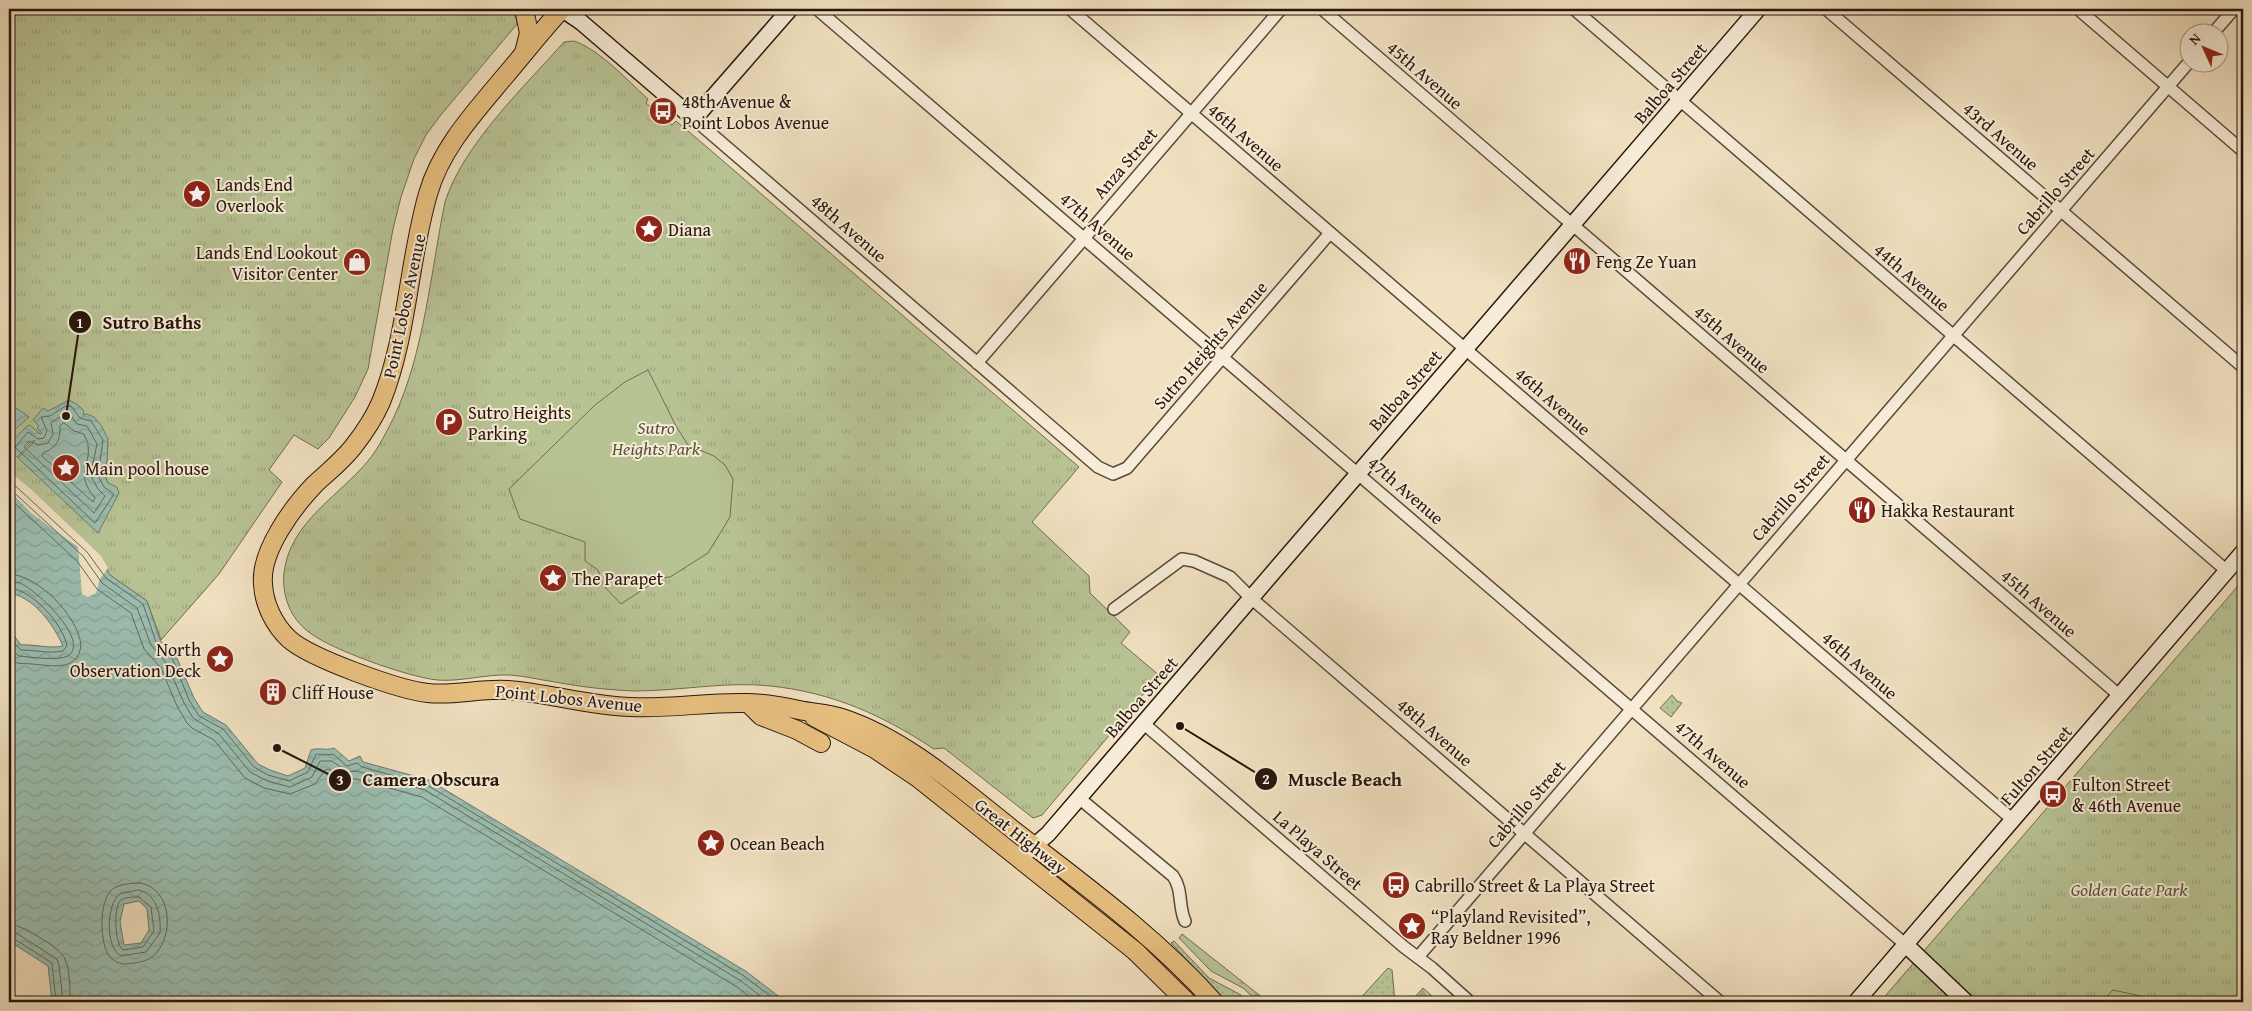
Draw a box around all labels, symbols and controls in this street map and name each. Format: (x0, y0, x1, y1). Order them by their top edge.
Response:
north arrow (2180, 22, 2230, 72)
text: N (2184, 28, 2206, 49)
street label: 45th Avenue (1381, 34, 1469, 116)
street label: Balboa Street (1627, 36, 1714, 130)
place label: 48th Avenue & Point Lobos Avenue (682, 88, 829, 136)
street label: 43rd Avenue (1957, 95, 2045, 177)
bus stop icon: 48th Avenue & Point Lobos Avenue (648, 96, 678, 126)
street label: 46th Avenue (1202, 96, 1290, 178)
street label: Anza Street (1086, 121, 1164, 205)
street label: Cabrillo Street (2009, 141, 2101, 241)
place label: Lands End Overlook (216, 171, 293, 219)
place icon: Lands End Overlook (182, 179, 212, 209)
street label: 47th Avenue (1054, 185, 1142, 267)
street label: 48th Avenue (805, 187, 893, 269)
place icon: Diana (634, 214, 664, 244)
place label: Diana (668, 216, 712, 243)
street label: Point Lobos Avenue (375, 231, 433, 381)
street label: 44th Avenue (1868, 236, 1956, 318)
place label: Lands End Lookout Visitor Center (196, 239, 339, 287)
restaurant icon: Feng Ze Yuan (1562, 246, 1592, 276)
shop icon: Lands End Lookout Visitor Center (342, 247, 372, 277)
place label: Feng Ze Yuan (1596, 248, 1697, 275)
street label: Sutro Heights Avenue (1147, 275, 1273, 415)
street label: 45th Avenue (1688, 298, 1776, 380)
callout: Sutro Baths (67, 305, 211, 339)
text: Sutro Baths (103, 308, 201, 336)
text: 1 (76, 312, 84, 333)
street label: Balboa Street (1362, 343, 1449, 437)
street label: 46th Avenue (1509, 360, 1597, 442)
place label: Sutro Heights Parking (468, 399, 571, 447)
parking icon: Sutro Heights Parking (434, 407, 464, 437)
park label: Sutro Heights Park (611, 414, 701, 462)
street label: Cabrillo Street (1744, 447, 1836, 547)
street label: 47th Avenue (1362, 449, 1450, 531)
place icon: Main pool house (51, 453, 81, 483)
place label: Main pool house (85, 455, 209, 482)
restaurant icon: Hakka Restaurant (1847, 495, 1877, 525)
place label: Hakka Restaurant (1881, 497, 2016, 524)
street label: 45th Avenue (1995, 562, 2083, 644)
place icon: The Parapet (538, 563, 568, 593)
place label: The Parapet (572, 565, 664, 592)
street label: 46th Avenue (1816, 624, 1904, 706)
place label: North Observation Deck (70, 636, 202, 684)
place icon: North Observation Deck (205, 644, 235, 674)
street label: Balboa Street (1098, 650, 1185, 744)
building icon: Cliff House (258, 677, 288, 707)
street label: Point Lobos Avenue (494, 677, 644, 719)
place label: Cliff House (292, 679, 374, 706)
street label: 48th Avenue (1391, 691, 1479, 773)
street label: 47th Avenue (1669, 713, 1757, 795)
street label: Fulton Street (1993, 718, 2079, 811)
street label: Cabrillo Street (1480, 754, 1572, 854)
callout: Muscle Beach (1253, 762, 1412, 796)
callout: Camera Obscura (327, 763, 509, 797)
text: Camera Obscura (362, 765, 500, 793)
text: Muscle Beach (1288, 765, 1403, 793)
text: 2 (1262, 768, 1270, 789)
text: 3 (336, 769, 344, 790)
place label: Fulton Street & 46th Avenue (2072, 771, 2181, 819)
bus stop icon: Fulton Street & 46th Avenue (2038, 779, 2068, 809)
street label: Great Highway (969, 791, 1073, 881)
street label: La Playa Street (1267, 803, 1369, 897)
place icon: Ocean Beach (696, 828, 726, 858)
place label: Ocean Beach (730, 830, 825, 857)
bus stop icon: Cabrillo Street & La Playa Street (1381, 870, 1411, 900)
place label: Cabrillo Street & La Playa Street (1415, 872, 1656, 899)
park label: Golden Gate Park (2071, 876, 2188, 903)
place label: “Playland Revisited”, Ray Beldner 1996 (1431, 903, 1591, 951)
place icon: “Playland Revisited”, Ray Beldner 1996 (1397, 911, 1427, 941)

